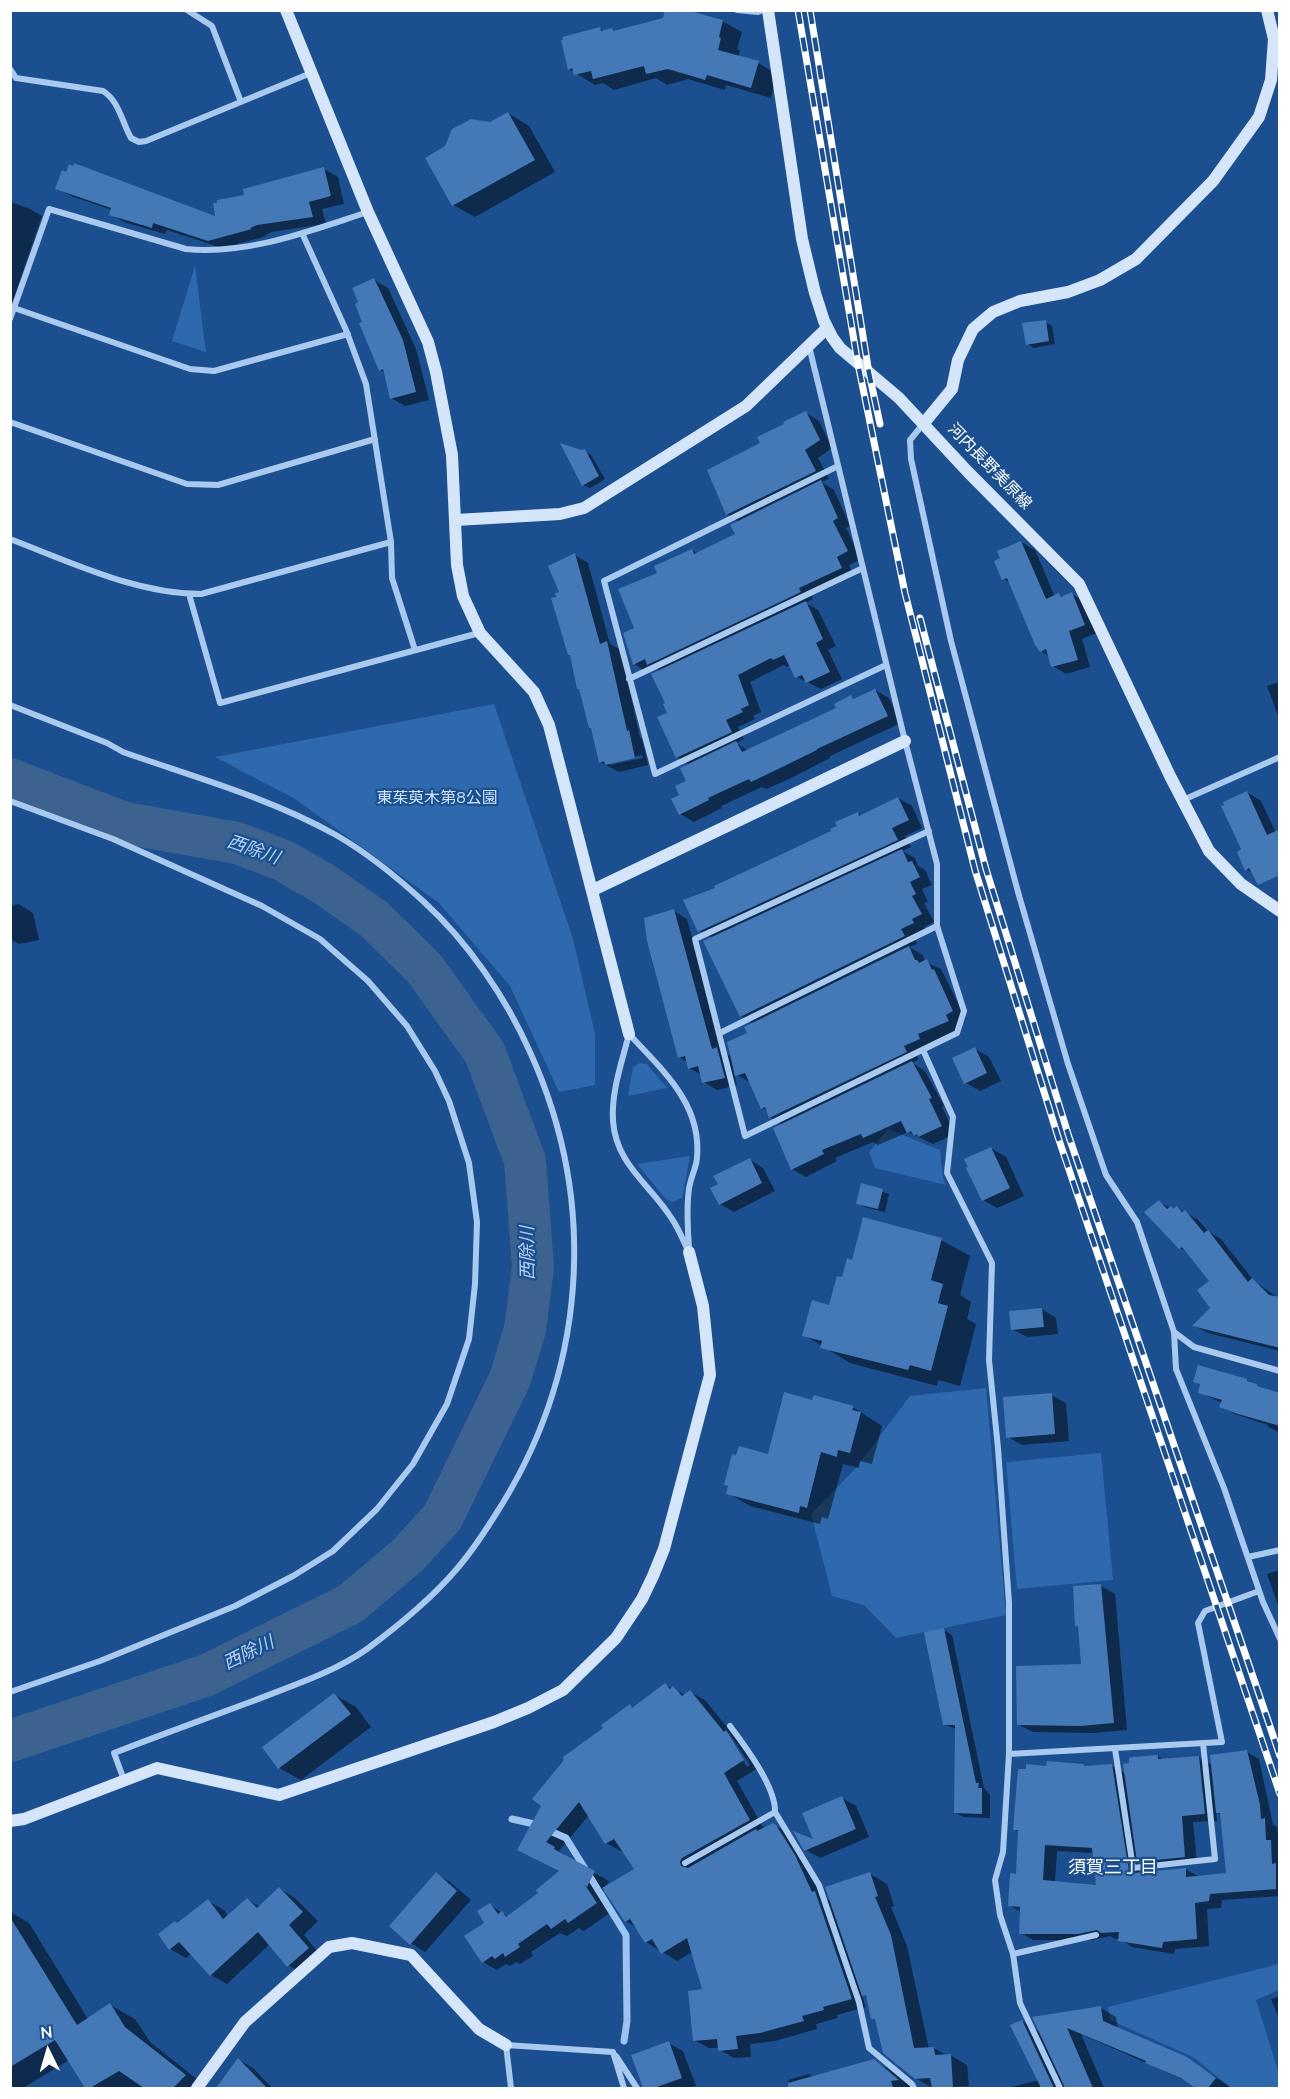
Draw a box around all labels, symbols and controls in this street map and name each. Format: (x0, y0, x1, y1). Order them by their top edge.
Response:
street label: 河内長野美原線 (943, 420, 1035, 514)
park label: 東茱萸木第8公園 (376, 789, 498, 809)
water label: 西除川 (224, 832, 282, 870)
water label: 西除川 (518, 1226, 540, 1280)
water label: 西除川 (220, 1632, 278, 1676)
district label: 須賀三丁目 (1068, 1858, 1158, 1880)
north arrow (18, 2021, 78, 2081)
text: N (40, 2022, 53, 2045)

